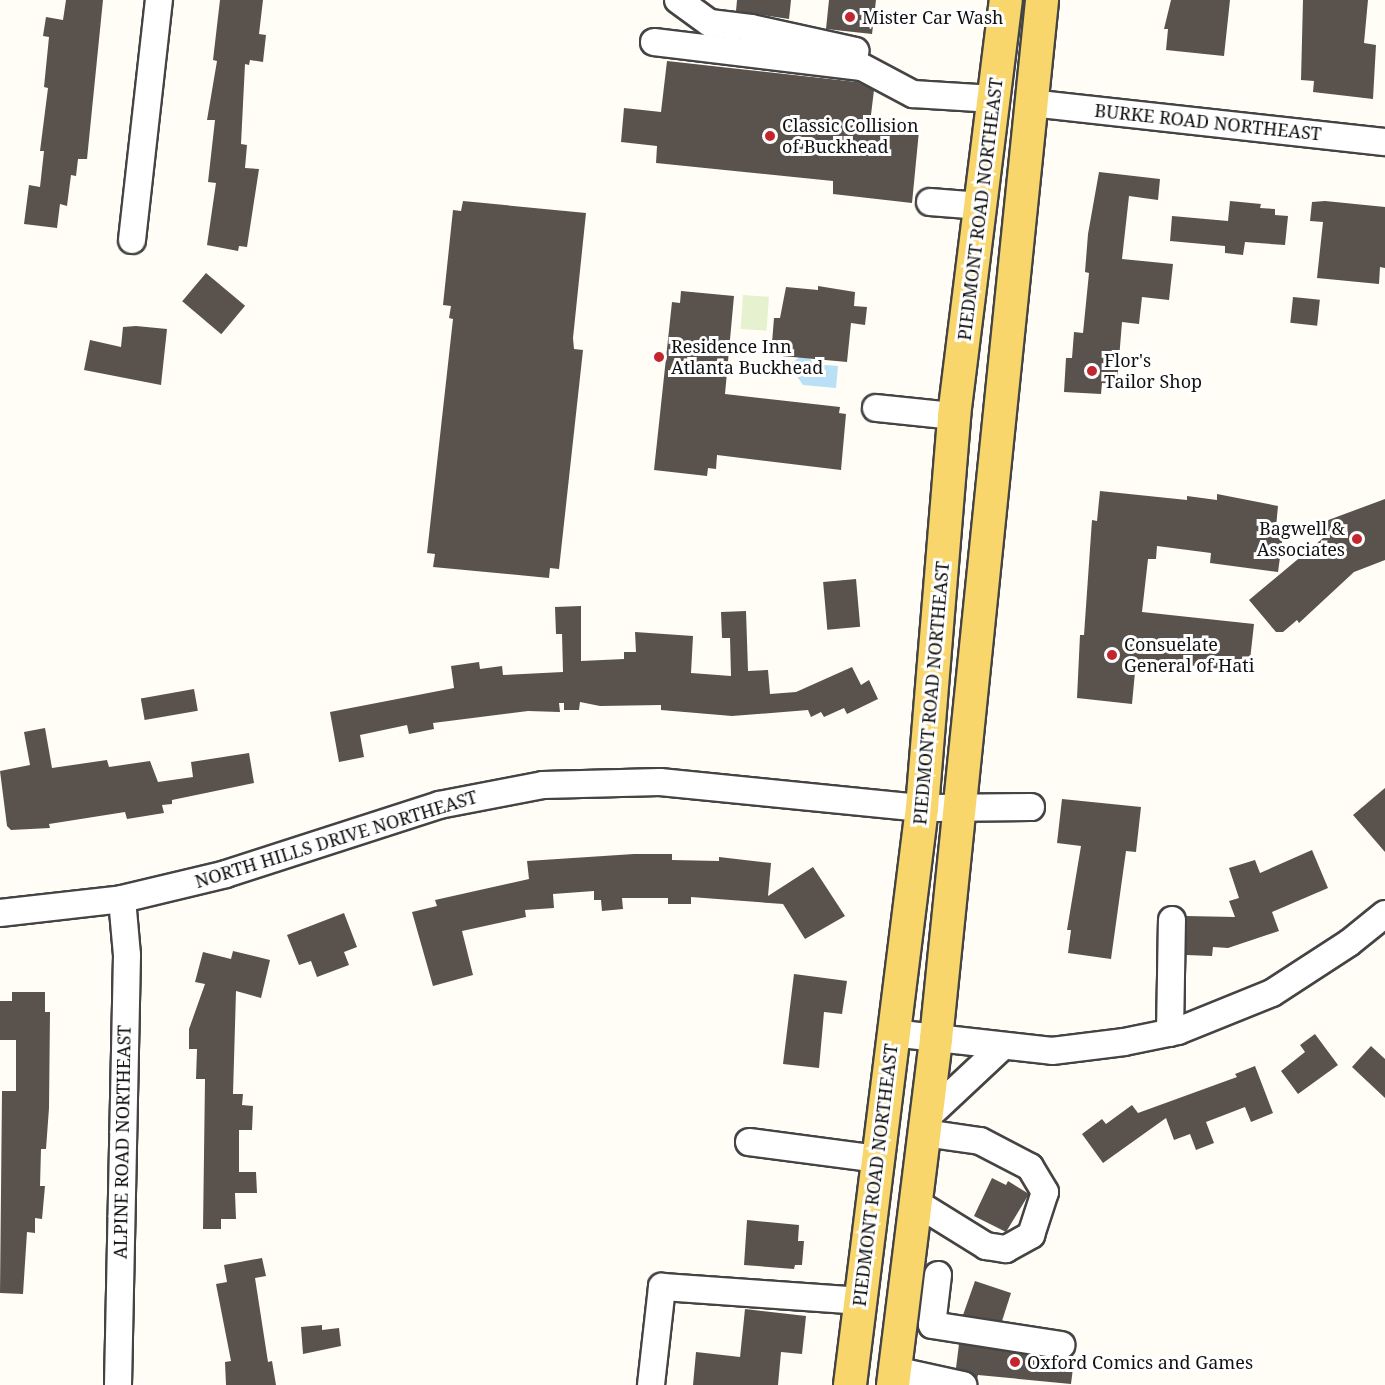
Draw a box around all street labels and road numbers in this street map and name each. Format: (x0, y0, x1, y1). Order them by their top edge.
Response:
street label: PIEDMONT ROAD NORTHEAST (953, 76, 1007, 342)
street label: BURKE ROAD NORTHEAST (1093, 99, 1323, 145)
street label: PIEDMONT ROAD NORTHEAST (909, 560, 953, 826)
street label: NORTH HILLS DRIVE NORTHEAST (192, 786, 480, 892)
street label: ALPINE ROAD NORTHEAST (109, 1025, 135, 1259)
street label: PIEDMONT ROAD NORTHEAST (848, 1042, 902, 1308)

